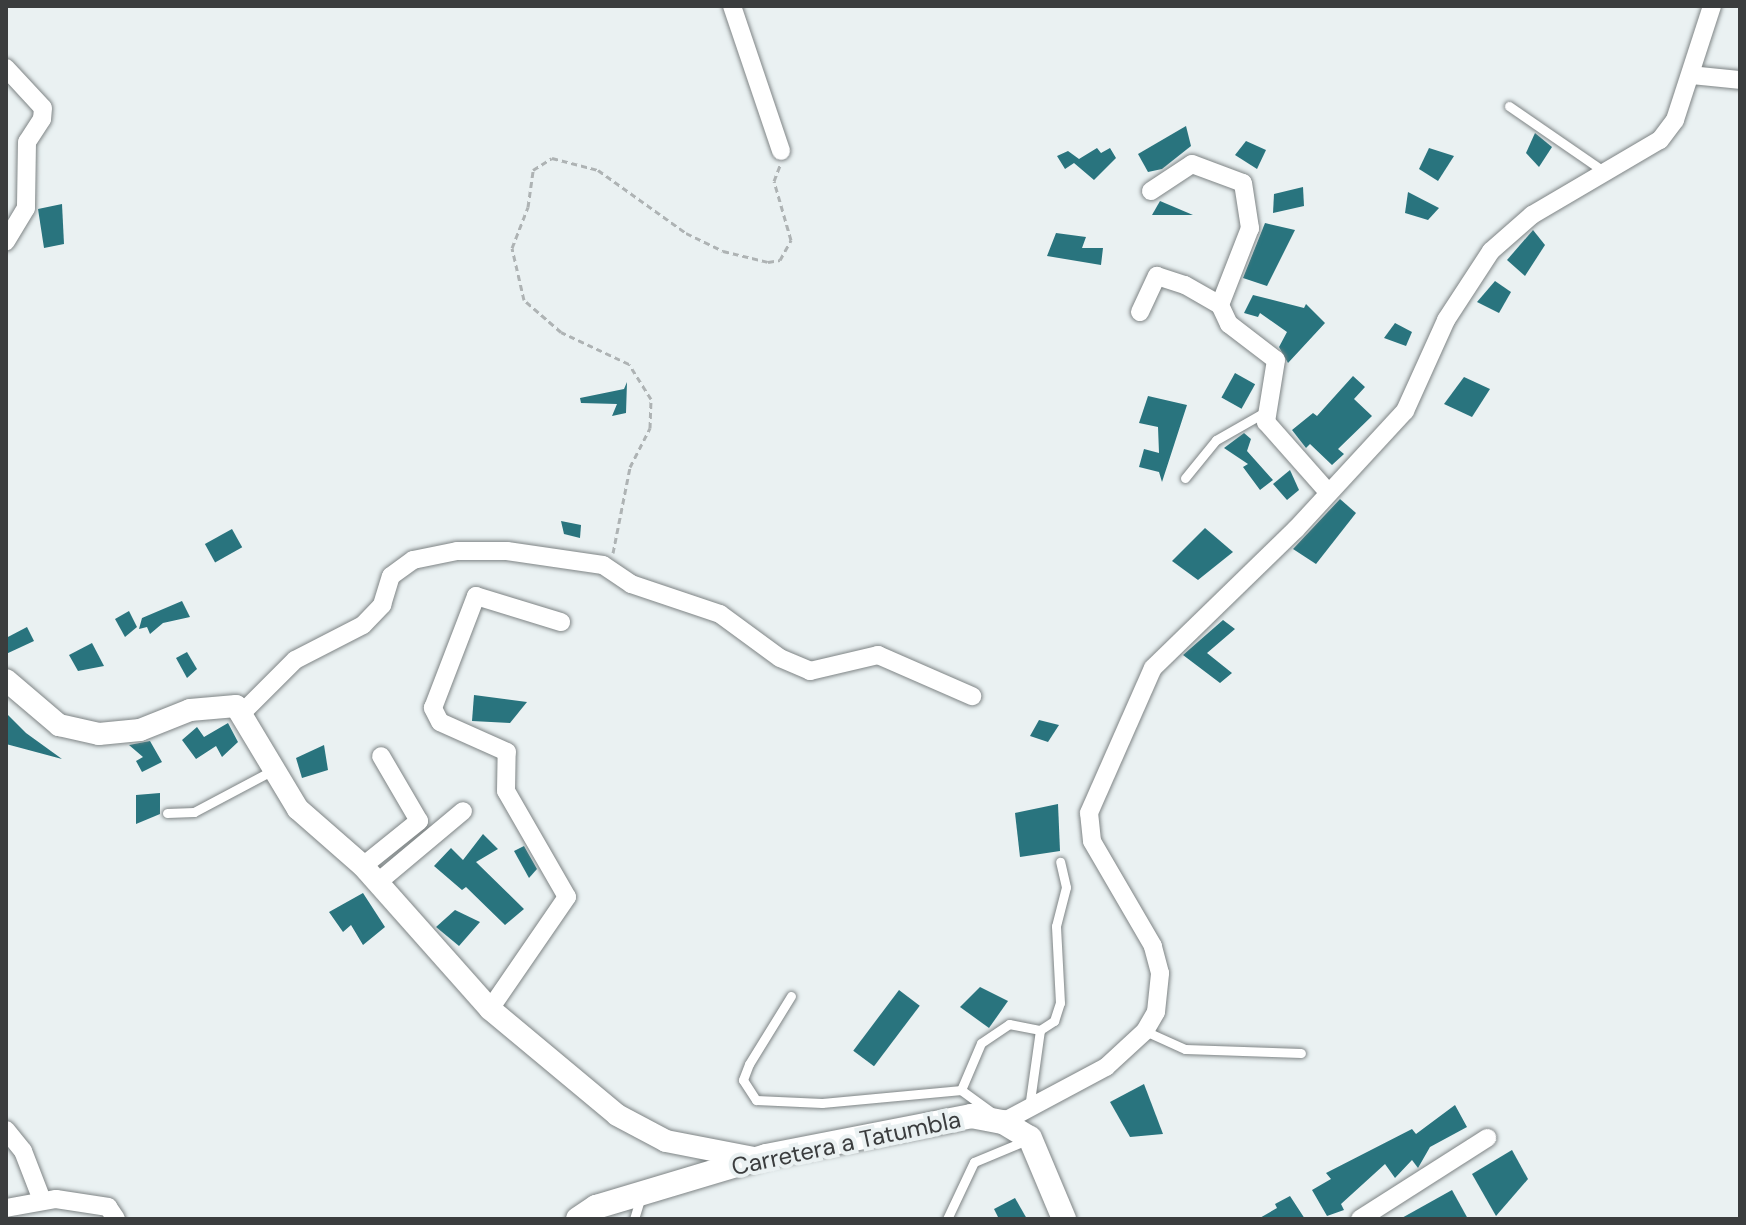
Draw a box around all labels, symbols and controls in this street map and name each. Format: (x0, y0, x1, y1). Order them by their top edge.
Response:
street label: Carretera a Tatumbla (729, 1105, 963, 1181)

